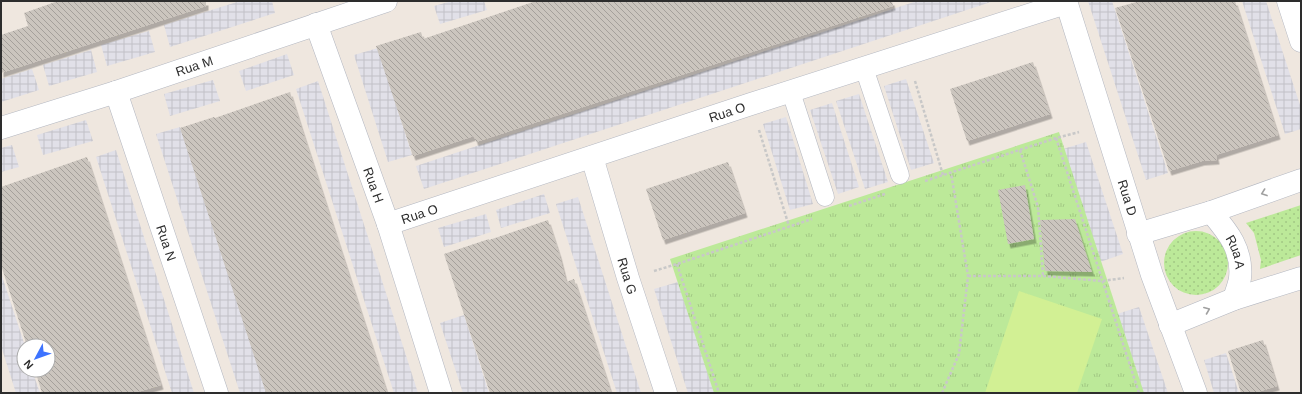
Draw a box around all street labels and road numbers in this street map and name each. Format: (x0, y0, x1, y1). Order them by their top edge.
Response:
street label: Rua M (174, 52, 215, 79)
street label: Rua O (707, 99, 747, 125)
street label: Rua H (361, 165, 387, 205)
street label: Rua D (1115, 178, 1140, 217)
street label: Rua O (399, 201, 440, 227)
street label: Rua N (154, 223, 180, 263)
street label: Rua A (1223, 232, 1248, 270)
street label: Rua G (615, 256, 640, 296)

